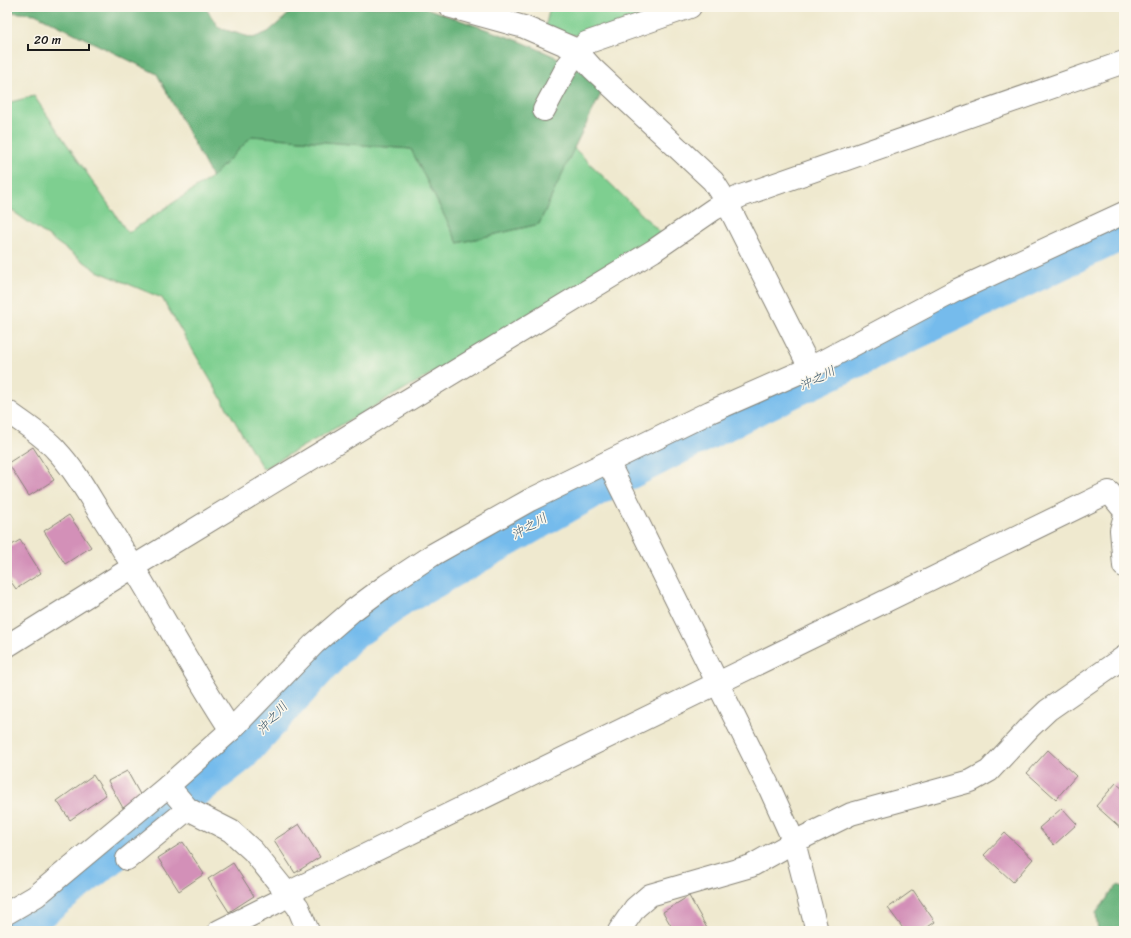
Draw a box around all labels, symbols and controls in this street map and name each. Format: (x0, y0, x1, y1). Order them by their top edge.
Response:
scale bar (28, 26, 89, 52)
text: 20 m (34, 29, 61, 51)
water label: 沖之川 (794, 359, 840, 397)
water label: 沖之川 (506, 506, 552, 546)
water label: 沖之川 (250, 696, 294, 740)

